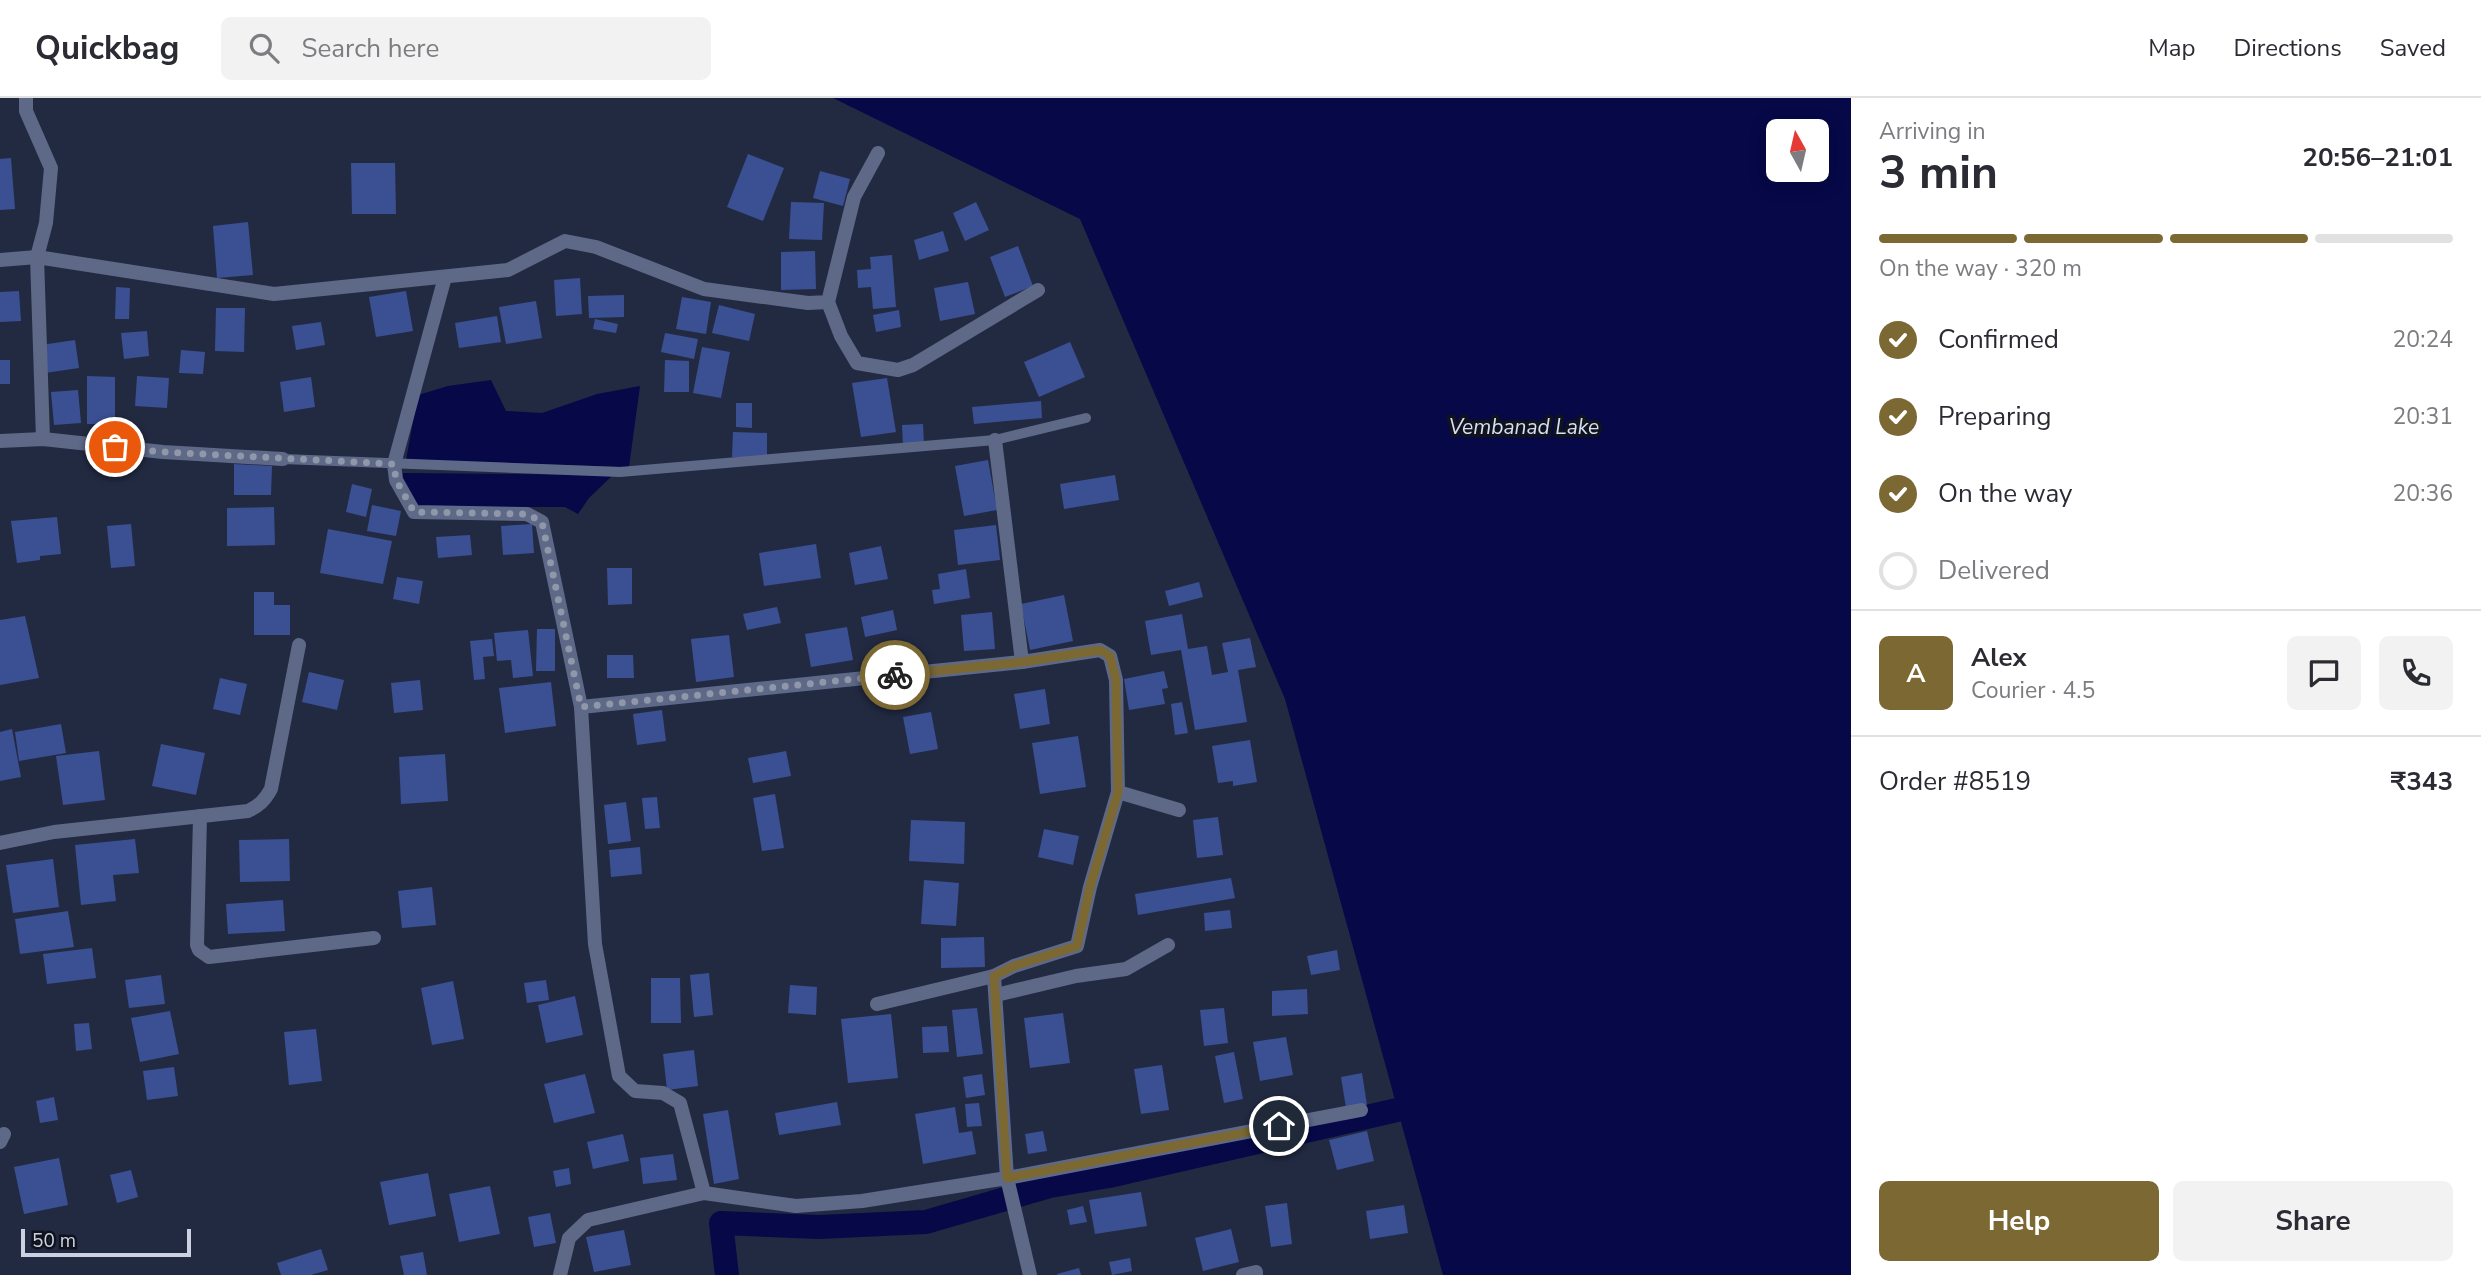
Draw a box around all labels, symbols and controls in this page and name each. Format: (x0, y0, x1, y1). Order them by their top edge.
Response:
search box (221, 17, 711, 80)
text: Quickbag (35, 26, 179, 71)
icon: search (245, 29, 283, 67)
text: Search here (301, 31, 439, 66)
text: Map (2148, 32, 2195, 64)
text: Directions (2233, 32, 2342, 64)
text: Saved (2380, 32, 2446, 64)
text: Arriving in (1879, 116, 1986, 147)
north arrow (1766, 119, 1829, 182)
map controls (1766, 119, 1829, 182)
text: 20:56–21:01 (2302, 140, 2453, 175)
text: 3 min (1879, 141, 1998, 204)
text: On the way · 320 m (1879, 253, 2082, 284)
icon: check (1879, 321, 1917, 359)
text: Confirmed (1938, 322, 2059, 357)
text: 20:24 (2393, 324, 2453, 355)
icon: check (1879, 398, 1917, 436)
text: Preparing (1938, 399, 2051, 434)
text: 20:31 (2393, 401, 2453, 432)
water label: Vembanad Lake (1449, 413, 1599, 441)
pin (85, 417, 145, 477)
icon: bag (96, 428, 134, 466)
icon: check (1879, 475, 1917, 513)
text: On the way (1938, 476, 2072, 511)
text: 20:36 (2393, 478, 2453, 509)
text: Delivered (1938, 553, 2050, 588)
button: chat (2287, 636, 2361, 710)
button: phone (2379, 636, 2453, 710)
courier (860, 640, 930, 710)
text: Alex (1971, 640, 2027, 675)
icon: bike (876, 656, 914, 694)
text: A (1906, 656, 1926, 691)
text: Courier · 4.5 (1971, 675, 2095, 706)
text: Order #8519 (1879, 764, 2031, 799)
text: ₹343 (2391, 764, 2453, 799)
pin (1249, 1096, 1309, 1156)
icon: home (1260, 1107, 1298, 1145)
button: Help (1879, 1181, 2159, 1261)
button: Share (2173, 1181, 2453, 1261)
scale bar (21, 1226, 191, 1258)
text: 50 m (32, 1228, 76, 1254)

